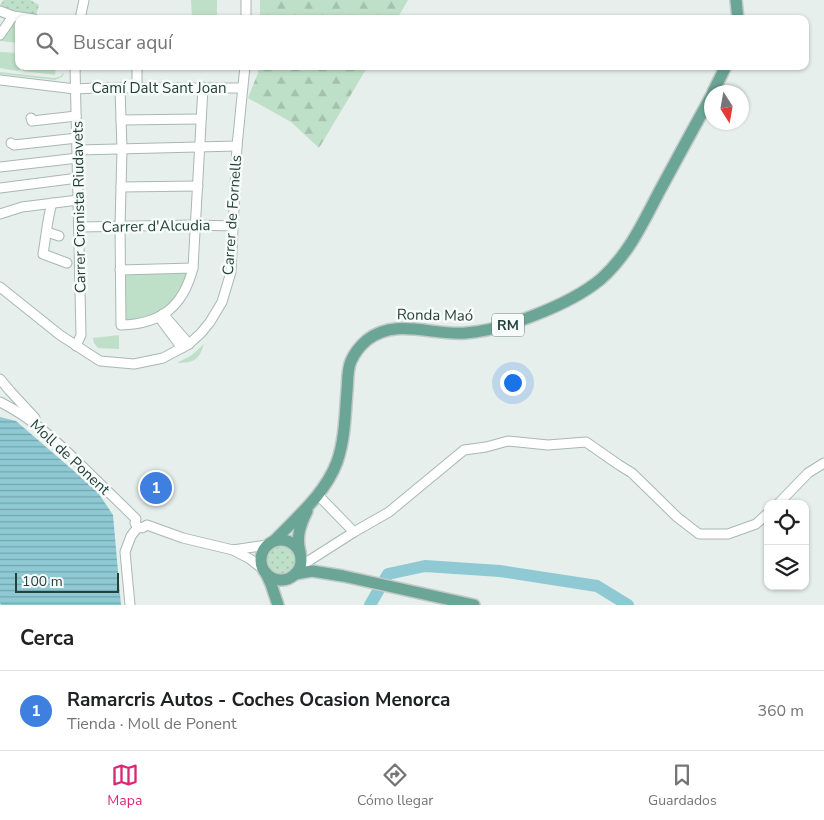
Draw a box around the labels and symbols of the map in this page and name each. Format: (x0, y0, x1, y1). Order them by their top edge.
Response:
street label: Camí Dalt Sant Joan (92, 78, 226, 98)
north arrow (704, 85, 749, 130)
street label: Carrer Cronista Riudavets (67, 121, 91, 293)
street label: Carrer de Fornells (218, 154, 246, 276)
street label: Carrer d'Alcudia (102, 215, 210, 237)
street label: Ronda Maó (397, 304, 473, 326)
road number: RM (492, 314, 524, 336)
your location (500, 370, 526, 396)
street label: Moll de Ponent (26, 415, 115, 500)
pin: 1 (140, 469, 172, 507)
scale bar (15, 570, 119, 593)

